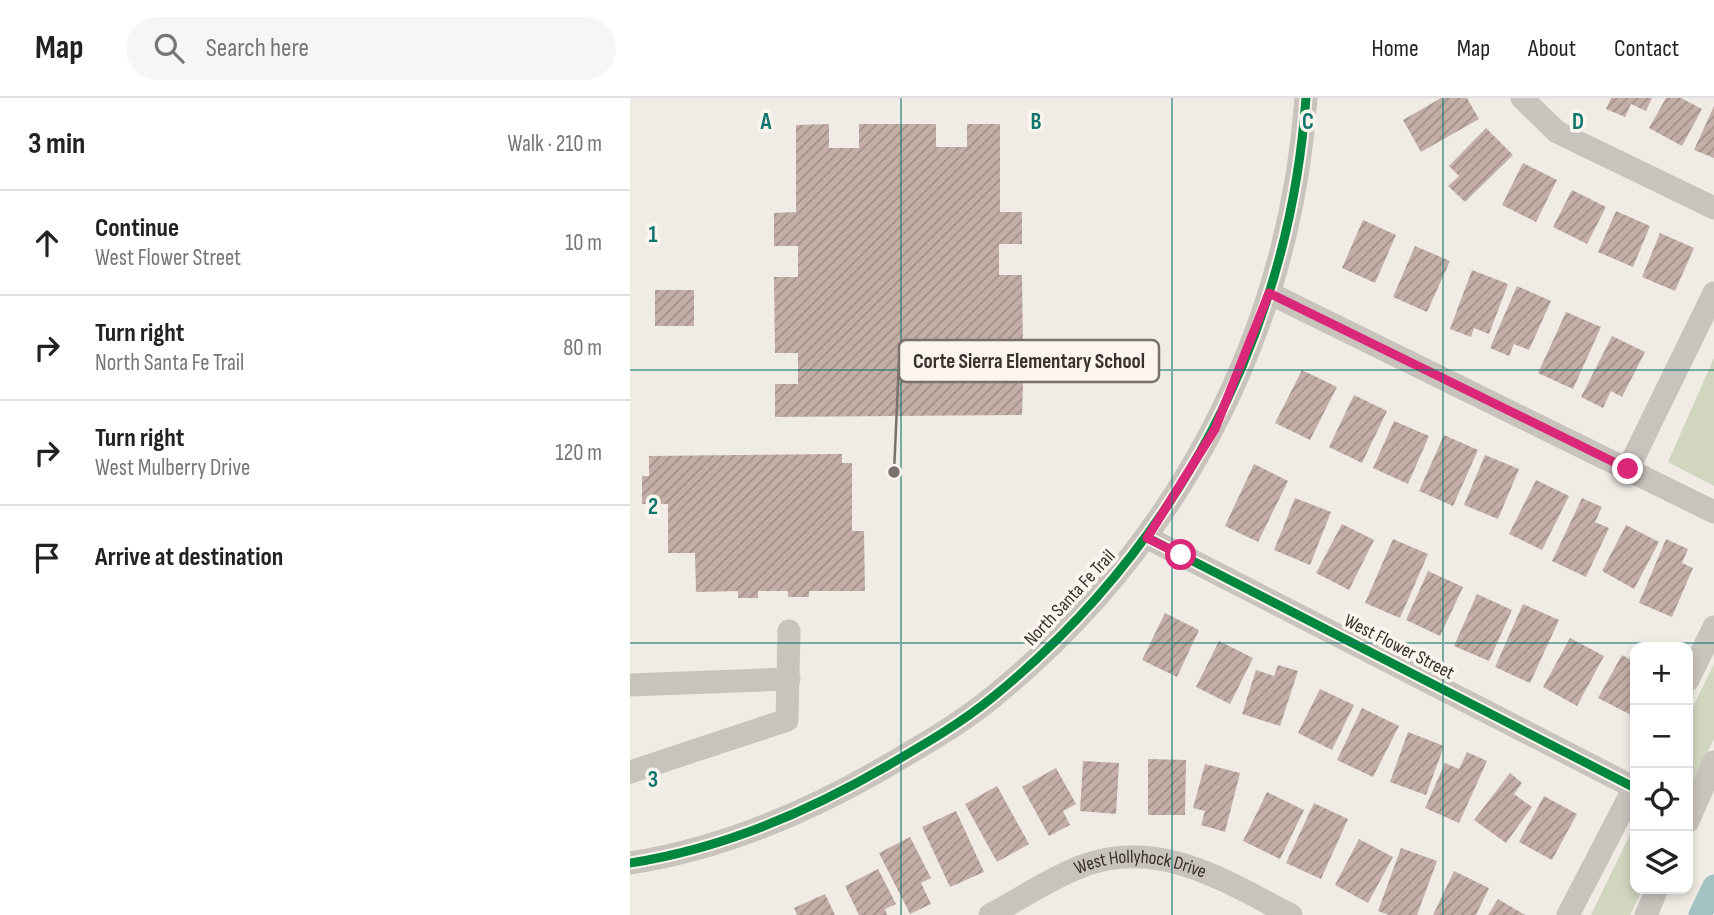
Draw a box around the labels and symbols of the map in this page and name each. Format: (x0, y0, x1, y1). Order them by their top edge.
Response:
text: A (760, 108, 773, 136)
text: B (1031, 108, 1042, 136)
text: C (1302, 108, 1314, 136)
text: D (1572, 108, 1584, 136)
text: 1 (648, 221, 658, 249)
callout: Corte Sierra Elementary School (899, 340, 1159, 382)
text: Corte Sierra Elementary School (913, 349, 1145, 374)
route end (1612, 453, 1643, 484)
text: 2 (648, 493, 658, 521)
route start (1165, 539, 1196, 570)
street label: North Santa Fe Trail (1020, 545, 1120, 651)
street label: West Flower Street (1340, 609, 1458, 685)
text: 3 (648, 766, 658, 794)
street label: West Hollyhock Drive (1071, 845, 1210, 883)

